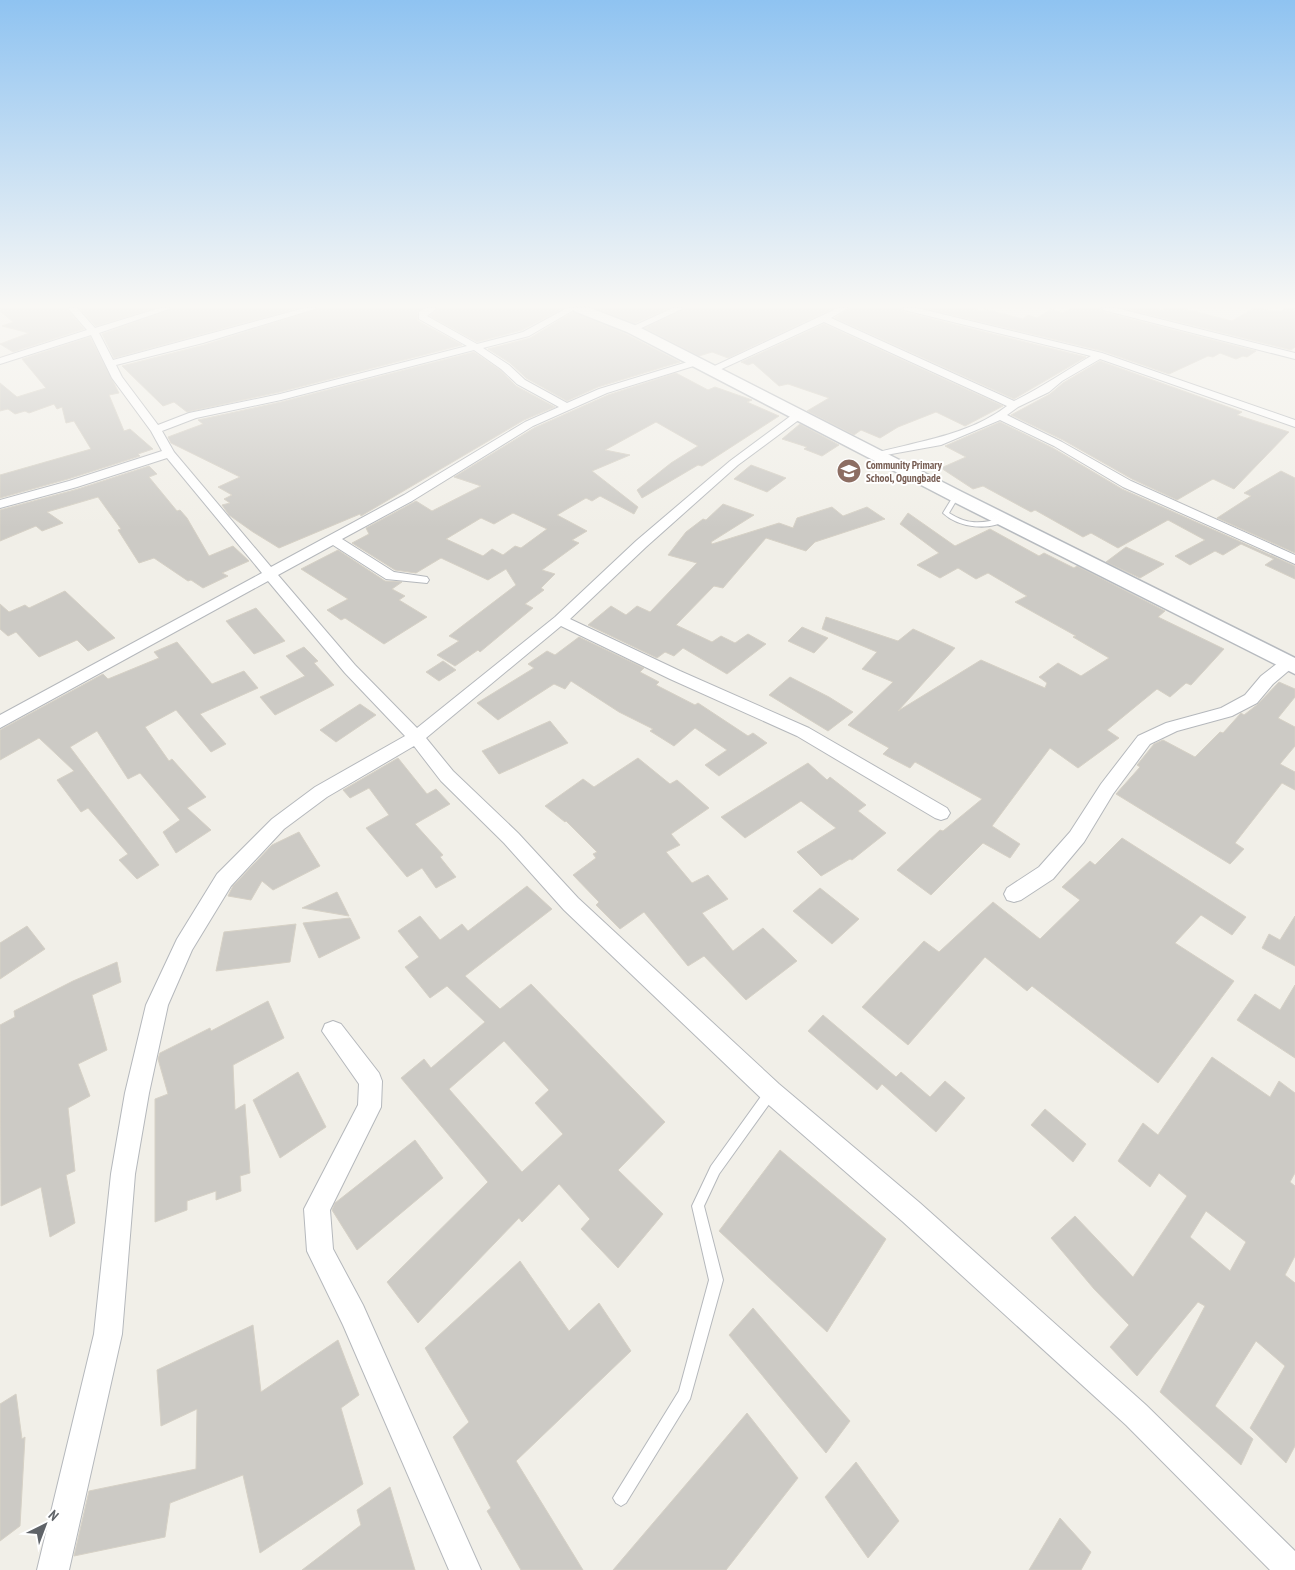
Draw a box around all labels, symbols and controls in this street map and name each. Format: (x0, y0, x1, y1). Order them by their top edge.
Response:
school or university icon: Community Primary School, Ogungbade (836, 458, 862, 484)
place label: Community Primary School, Ogungbade (866, 458, 943, 485)
north arrow (20, 1500, 70, 1550)
text: N (45, 1506, 63, 1525)

